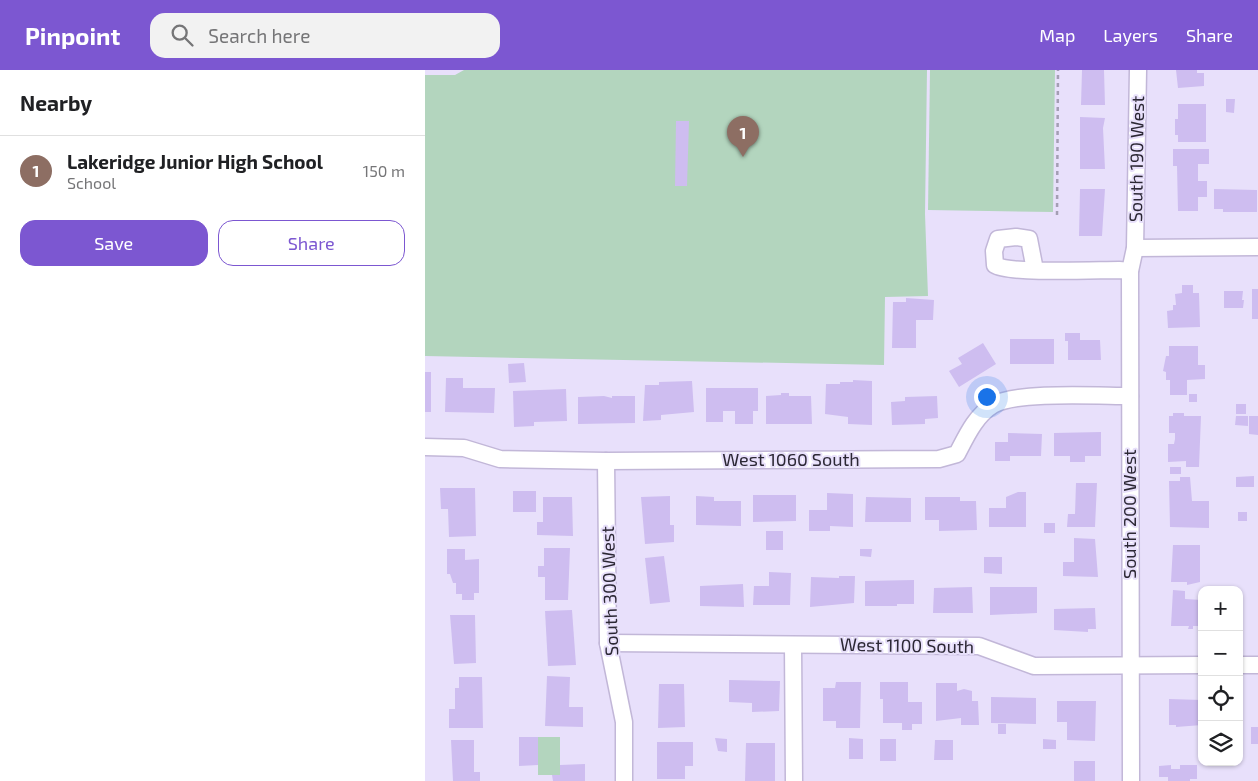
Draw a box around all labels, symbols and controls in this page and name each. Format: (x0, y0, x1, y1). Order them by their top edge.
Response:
search box (150, 13, 500, 58)
text: Pinpoint (25, 21, 120, 50)
icon: search (168, 21, 196, 49)
text: Search here (208, 24, 310, 47)
text: Map (1039, 24, 1075, 46)
text: Layers (1103, 24, 1158, 46)
text: Share (1186, 24, 1233, 46)
text: Nearby (20, 90, 92, 115)
street label: South 190 West (1124, 95, 1148, 222)
pin: 1 (727, 116, 759, 157)
text: Lakeridge Junior High School (67, 150, 323, 173)
text: 1 (33, 161, 39, 180)
text: 150 m (363, 161, 405, 180)
text: School (67, 173, 116, 192)
button: Save (20, 220, 208, 266)
button: Share (218, 220, 405, 266)
your location (974, 384, 1000, 410)
street label: West 1060 South (722, 448, 860, 470)
street label: South 200 West (1118, 449, 1140, 579)
street label: South 300 West (596, 526, 622, 656)
map controls (1198, 586, 1243, 766)
button: + (1198, 586, 1243, 631)
button: − (1198, 631, 1243, 676)
street label: West 1100 South (840, 633, 974, 657)
button: locate (1198, 676, 1243, 721)
button: layers (1198, 721, 1243, 766)

